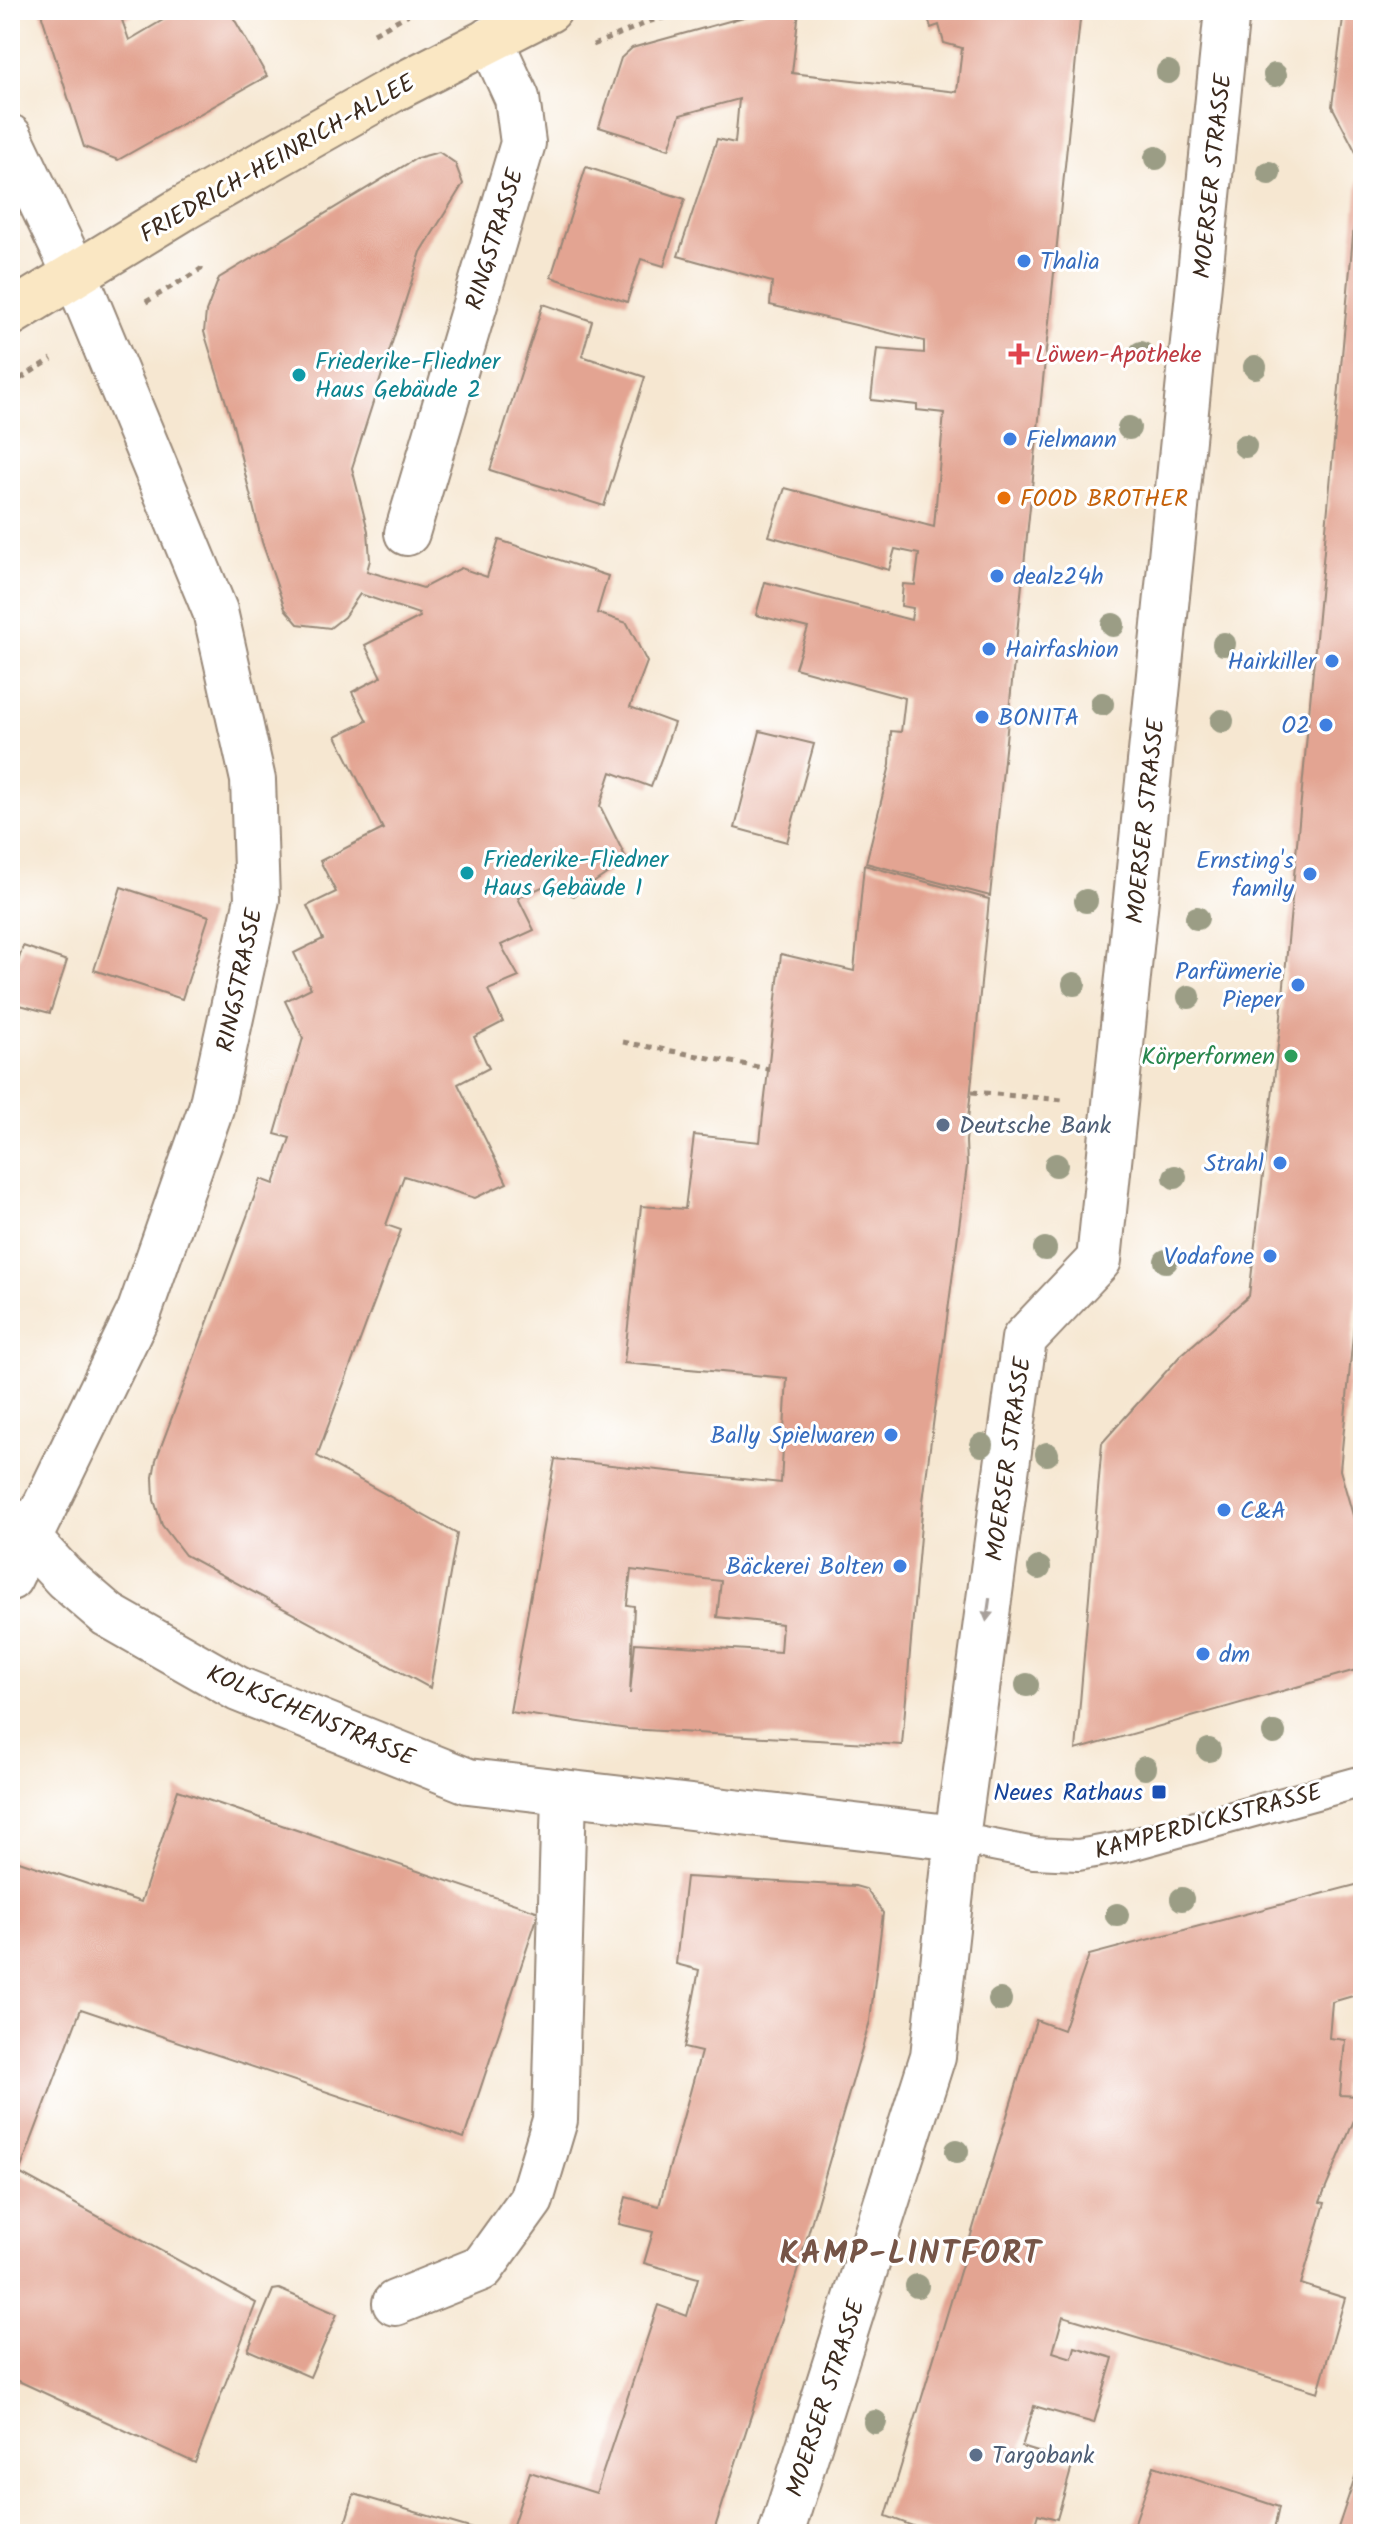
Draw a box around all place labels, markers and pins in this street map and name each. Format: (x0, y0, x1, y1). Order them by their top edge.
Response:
place label: Thalia (1040, 243, 1100, 282)
marker: Thalia (1015, 252, 1033, 270)
place label: Löwen-Apotheke (1035, 336, 1202, 375)
place label: Friederike-Fliedner Haus Gebäude 2 (315, 343, 502, 410)
marker: Löwen-Apotheke (1010, 345, 1028, 363)
marker: Friederike-Fliedner Haus Gebäude 2 (290, 366, 308, 384)
place label: Fielmann (1026, 421, 1117, 460)
marker: Fielmann (1001, 430, 1019, 448)
place label: FOOD BROTHER (1020, 480, 1188, 519)
marker: FOOD BROTHER (995, 489, 1013, 507)
place label: dealz24h (1013, 558, 1104, 597)
marker: dealz24h (988, 567, 1006, 585)
place label: Hairfashion (1005, 631, 1119, 670)
marker: Hairfashion (980, 640, 998, 658)
place label: Hairkiller (1228, 643, 1318, 682)
marker: Hairkiller (1323, 652, 1341, 670)
place label: BONITA (998, 699, 1079, 738)
place label: O2 (1281, 707, 1310, 746)
marker: BONITA (973, 708, 991, 726)
marker: O2 (1317, 716, 1335, 734)
place label: Friederike-Fliedner Haus Gebäude 1 (483, 841, 670, 908)
place label: Ernsting's family (1196, 842, 1295, 909)
marker: Friederike-Fliedner Haus Gebäude 1 (458, 864, 476, 882)
marker: Ernsting's family (1301, 865, 1319, 883)
place label: Parfümerie Pieper (1175, 953, 1284, 1020)
marker: Parfümerie Pieper (1289, 976, 1307, 994)
place label: Körperformen (1141, 1038, 1275, 1077)
marker: Körperformen (1282, 1047, 1300, 1065)
place label: Deutsche Bank (959, 1107, 1112, 1146)
marker: Deutsche Bank (934, 1116, 952, 1134)
place label: Strahl (1204, 1145, 1264, 1184)
marker: Strahl (1271, 1154, 1289, 1172)
place label: Vodafone (1164, 1238, 1254, 1277)
marker: Vodafone (1261, 1247, 1279, 1265)
place label: Bally Spielwaren (710, 1417, 875, 1456)
marker: Bally Spielwaren (882, 1426, 900, 1444)
place label: C&A (1240, 1492, 1286, 1531)
marker: C&A (1215, 1501, 1233, 1519)
place label: Bäckerei Bolten (726, 1548, 884, 1587)
marker: Bäckerei Bolten (891, 1557, 909, 1575)
place label: dm (1219, 1636, 1250, 1675)
marker: dm (1194, 1645, 1212, 1663)
place label: Neues Rathaus (993, 1774, 1143, 1813)
marker: Neues Rathaus (1150, 1783, 1168, 1801)
place label: Targobank (992, 2437, 1095, 2476)
marker: Targobank (967, 2446, 985, 2464)

